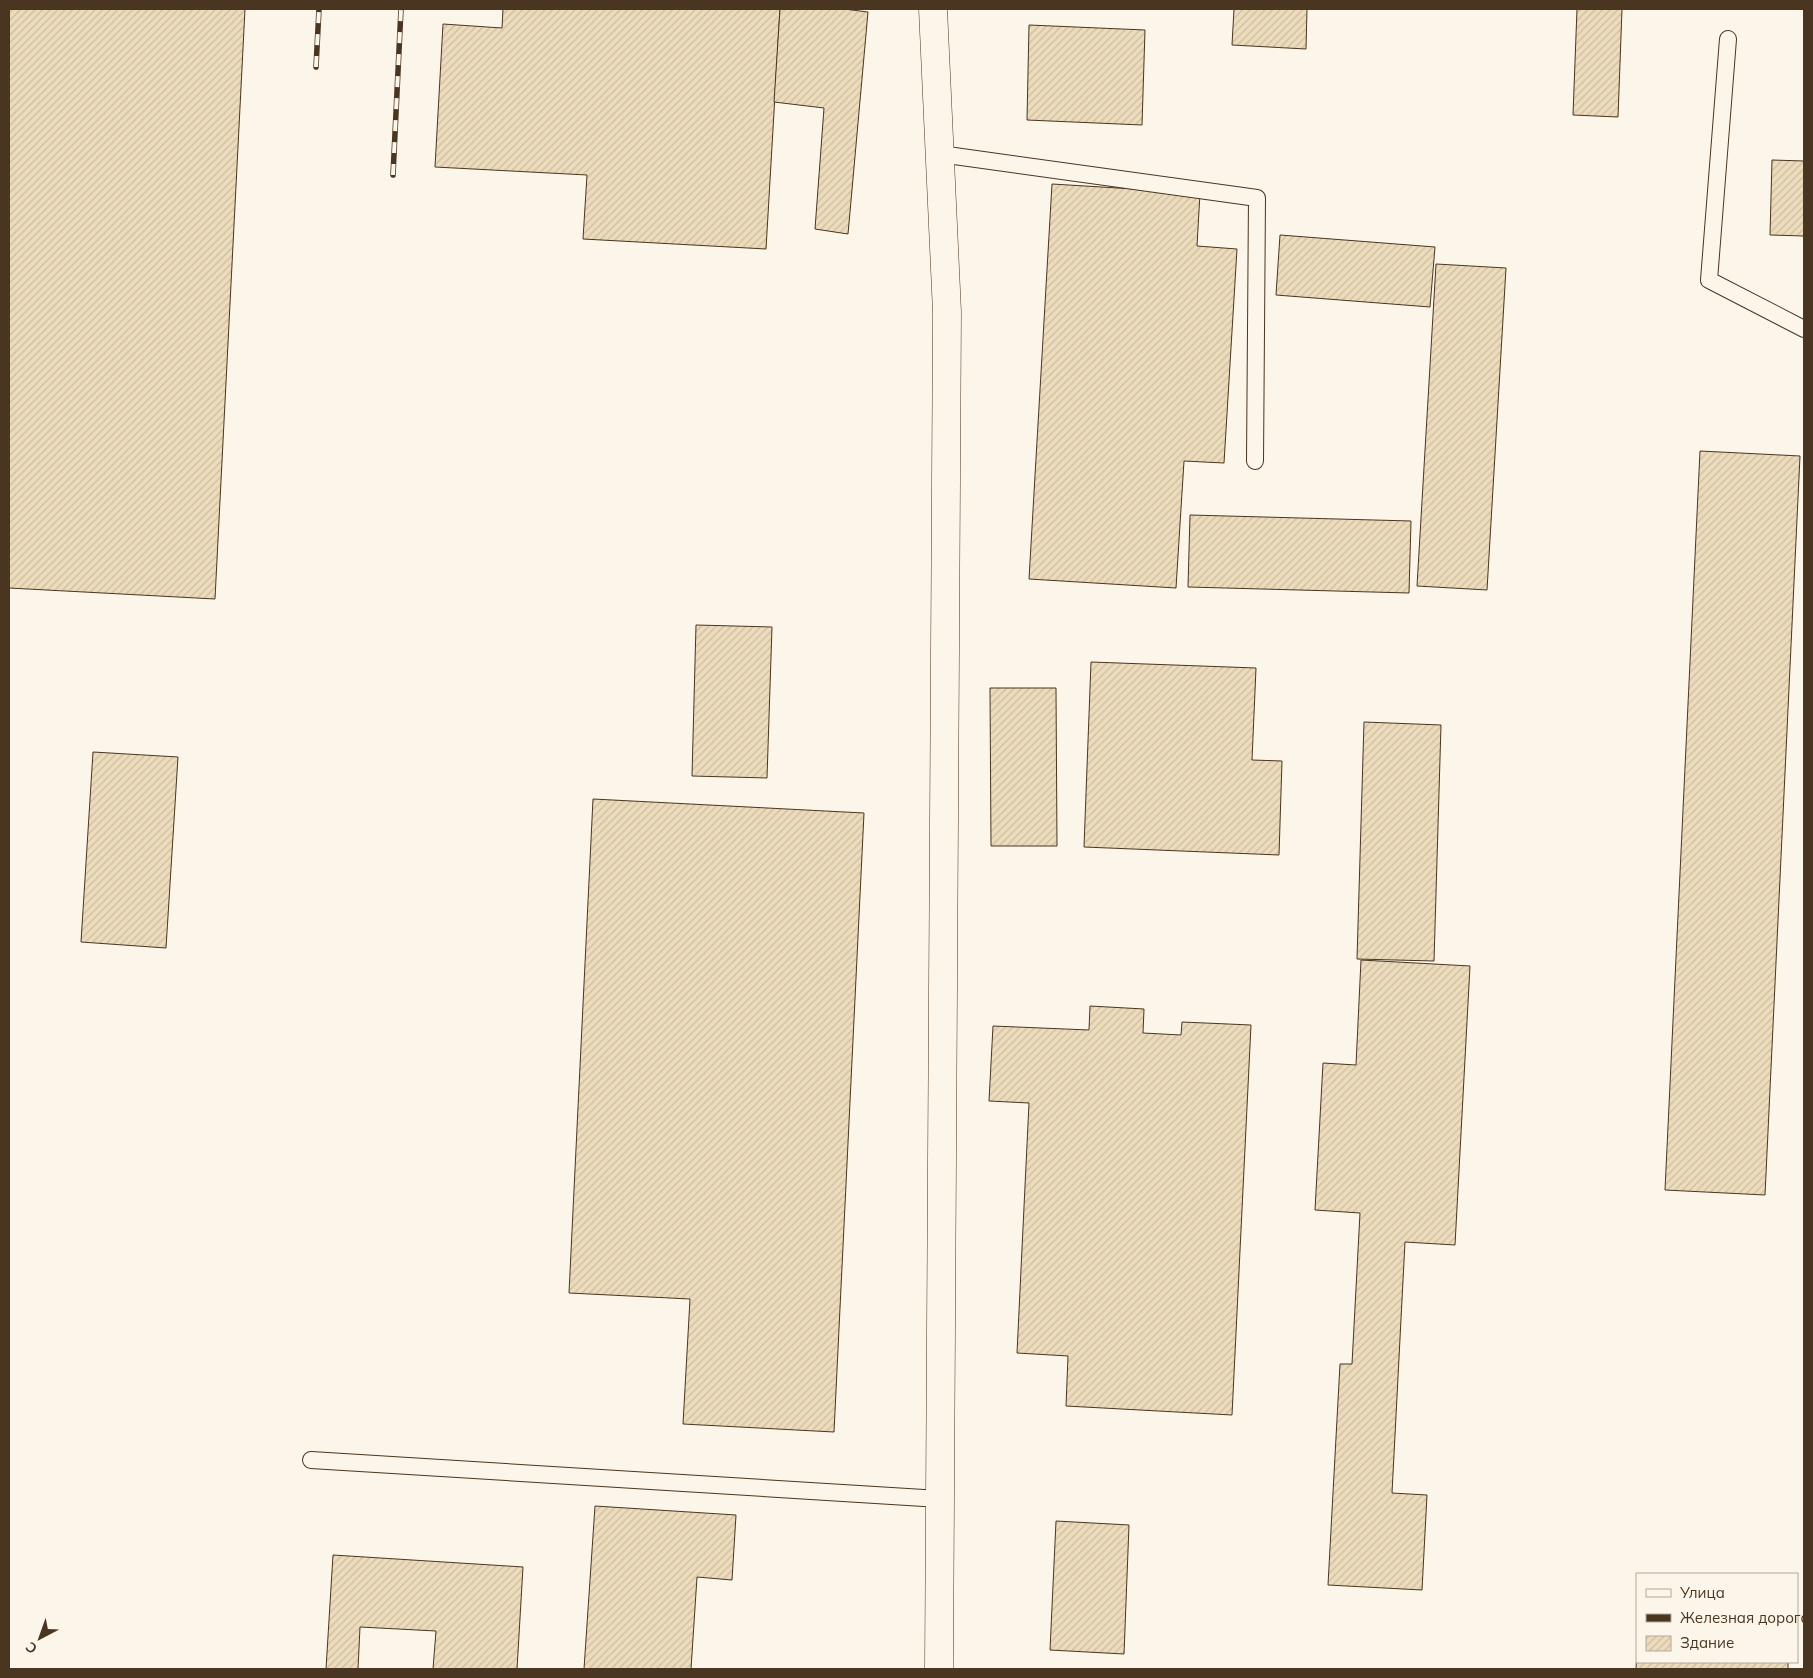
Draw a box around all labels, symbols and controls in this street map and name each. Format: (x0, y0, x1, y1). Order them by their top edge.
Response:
legend (1636, 1573, 1798, 1663)
text: Улица (1679, 1583, 1725, 1602)
text: Железная дорога (1680, 1608, 1810, 1627)
north arrow (15, 1613, 65, 1663)
text: Здание (1680, 1633, 1734, 1652)
text: С (22, 1638, 41, 1658)

